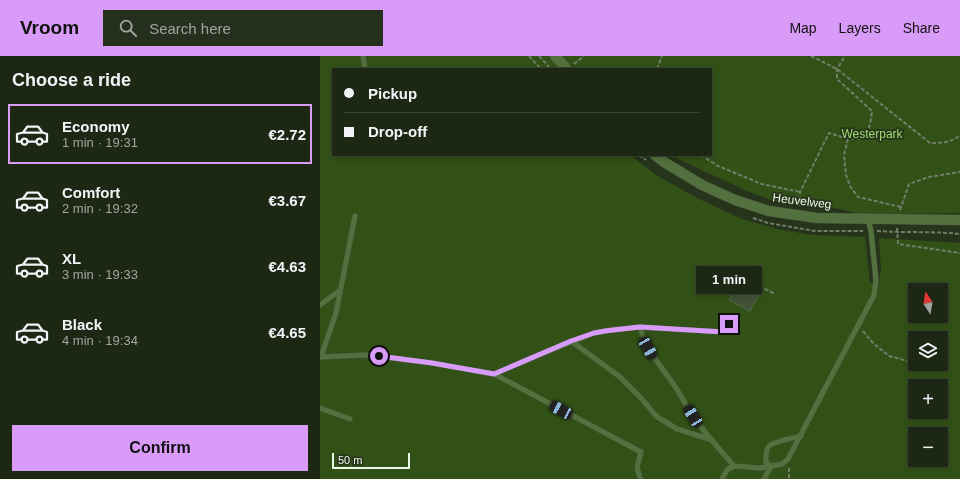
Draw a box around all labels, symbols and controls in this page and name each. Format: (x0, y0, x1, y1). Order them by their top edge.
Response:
search box (103, 10, 383, 46)
text: Vroom (20, 17, 79, 38)
icon: search (117, 17, 139, 39)
text: Search here (149, 20, 231, 37)
text: Map (789, 20, 817, 36)
text: Layers (839, 20, 881, 36)
text: Share (903, 20, 940, 36)
text: Choose a ride (12, 70, 131, 90)
text: Pickup (368, 85, 417, 102)
icon: car (14, 116, 50, 152)
text: Economy (62, 118, 130, 135)
text: Drop-off (368, 123, 427, 140)
text: €2.72 (268, 126, 306, 143)
park label: Westerpark (841, 127, 904, 141)
text: 1 min · 19:31 (62, 135, 138, 150)
icon: car (14, 182, 50, 218)
text: Comfort (62, 184, 120, 201)
street label: Heuvelweg (772, 190, 832, 212)
text: €3.67 (268, 192, 306, 209)
text: 2 min · 19:32 (62, 201, 138, 216)
icon: car (14, 248, 50, 284)
text: XL (62, 250, 81, 267)
text: €4.63 (268, 258, 306, 275)
callout: 1 min (696, 266, 762, 294)
text: 3 min · 19:33 (62, 267, 138, 282)
text: 1 min (712, 272, 746, 287)
north arrow (908, 283, 948, 323)
map controls (908, 283, 948, 467)
icon: car (14, 314, 50, 350)
route end (720, 315, 738, 333)
text: Black (62, 316, 102, 333)
text: €4.65 (268, 324, 306, 341)
button: layers (908, 331, 948, 371)
text: 4 min · 19:34 (62, 333, 138, 348)
car (637, 335, 659, 361)
route start (370, 347, 388, 365)
button: + (908, 379, 948, 419)
car (548, 399, 574, 421)
car (682, 403, 704, 429)
button: Confirm (12, 425, 308, 471)
button: − (908, 427, 948, 467)
scale bar (332, 451, 410, 470)
text: 50 m (338, 454, 362, 466)

